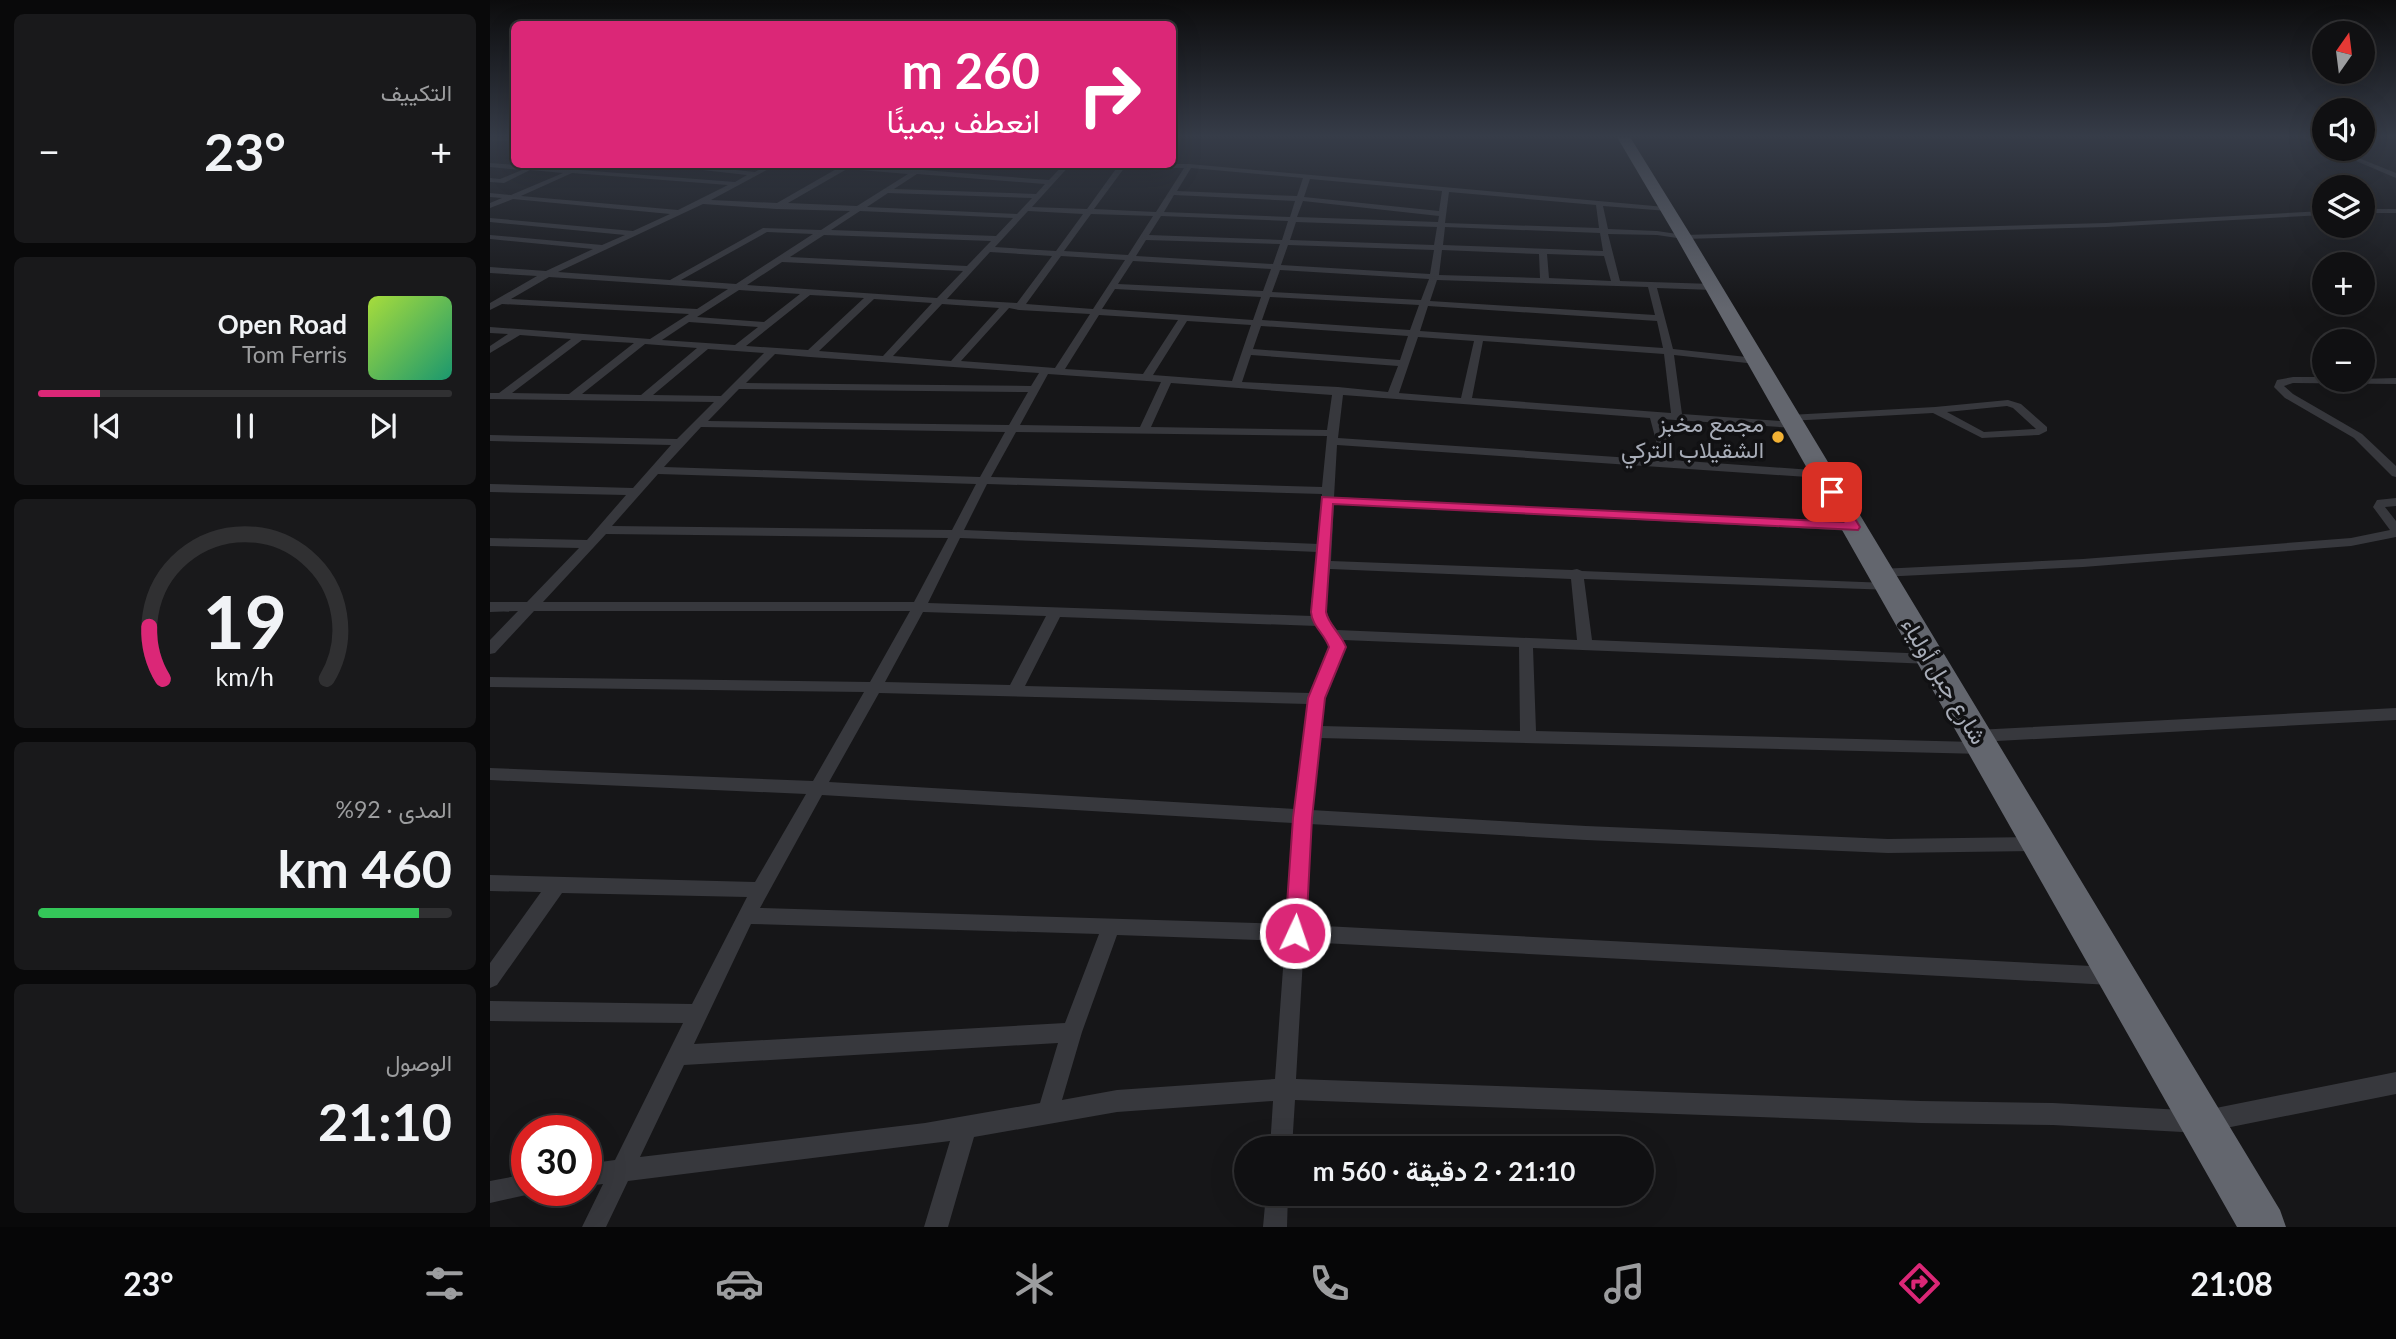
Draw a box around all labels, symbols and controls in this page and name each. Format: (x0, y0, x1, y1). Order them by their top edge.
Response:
north arrow (2312, 21, 2375, 84)
map controls (2312, 21, 2375, 392)
text: 260 m (902, 41, 1040, 99)
icon: right (1064, 49, 1155, 140)
text: التكييف (381, 78, 452, 106)
button: sound (2312, 98, 2375, 161)
text: انعطف يمينًا (887, 101, 1040, 140)
text: 23° (204, 120, 286, 182)
text: − (38, 128, 60, 174)
text: + (430, 128, 452, 174)
button: layers (2312, 175, 2375, 238)
button: + (2312, 252, 2375, 315)
text: Open Road (218, 308, 347, 340)
button: − (2312, 329, 2375, 392)
text: Tom Ferris (242, 340, 347, 368)
icon: previous (88, 407, 126, 445)
icon: pause (226, 407, 264, 445)
icon: next (364, 407, 402, 445)
place label: مجمع مخبز الشقيلاب التركي (1621, 409, 1764, 469)
marker: مجمع مخبز الشقيلاب التركي (1770, 429, 1786, 445)
pin (1802, 462, 1862, 522)
icon: arrive (1813, 473, 1851, 511)
text: 19 (203, 578, 287, 666)
street label: شارع جبل أولياء (1894, 612, 1994, 750)
text: km/h (216, 661, 274, 691)
text: المدى · 92% (336, 795, 452, 823)
text: 460 km (278, 837, 452, 899)
position arrow (1258, 896, 1332, 970)
text: الوصول (386, 1048, 452, 1076)
text: 21:10 (318, 1090, 452, 1152)
speed limit sign: 30 (511, 1115, 602, 1206)
text: 21:10 · 2 دقيقة · 560 m (1313, 1155, 1575, 1187)
icon: filters (420, 1259, 469, 1308)
icon: car (715, 1259, 764, 1308)
icon: climate (1010, 1259, 1059, 1308)
icon: phone (1305, 1259, 1354, 1308)
icon: music (1600, 1259, 1649, 1308)
icon: directions (1895, 1259, 1944, 1308)
text: 23° (123, 1264, 174, 1303)
text: 21:08 (2190, 1264, 2273, 1303)

